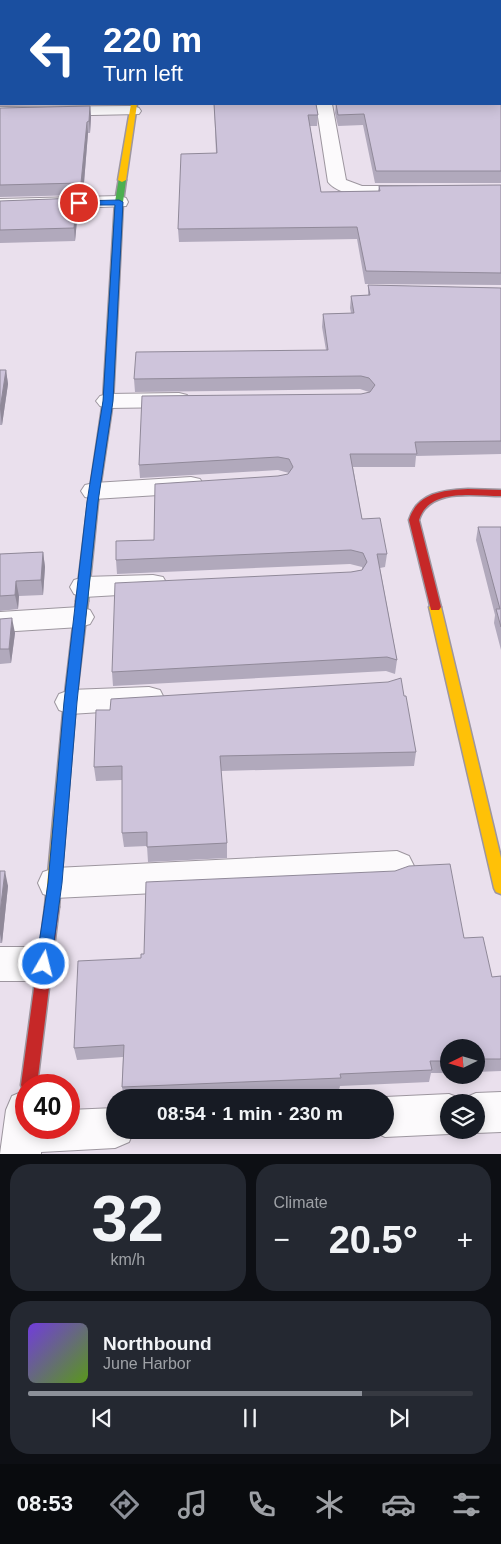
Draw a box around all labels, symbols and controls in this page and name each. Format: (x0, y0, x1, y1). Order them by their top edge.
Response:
icon: left (20, 20, 85, 85)
text: 220 m (103, 20, 202, 59)
text: Turn left (103, 61, 183, 86)
pin (58, 182, 100, 224)
icon: arrive (65, 189, 93, 217)
position arrow (17, 937, 69, 989)
north arrow (440, 1039, 485, 1084)
map controls (440, 1039, 485, 1139)
speed limit sign: 40 (15, 1074, 80, 1139)
button: layers (440, 1094, 485, 1139)
text: 08:54 · 1 min · 230 m (157, 1103, 343, 1124)
text: 32 (92, 1182, 164, 1255)
text: Climate (274, 1194, 328, 1211)
text: 20.5° (329, 1219, 418, 1261)
text: − (274, 1224, 290, 1255)
text: + (457, 1224, 473, 1255)
text: km/h (110, 1251, 145, 1268)
text: Northbound (103, 1333, 212, 1354)
text: June Harbor (103, 1355, 191, 1372)
icon: previous (88, 1404, 116, 1432)
icon: pause (236, 1404, 264, 1432)
icon: next (385, 1404, 413, 1432)
icon: directions (107, 1487, 142, 1522)
icon: music (175, 1487, 210, 1522)
icon: phone (244, 1487, 279, 1522)
icon: climate (312, 1487, 347, 1522)
icon: car (381, 1487, 416, 1522)
icon: filters (449, 1487, 484, 1522)
text: 08:53 (17, 1491, 73, 1516)

